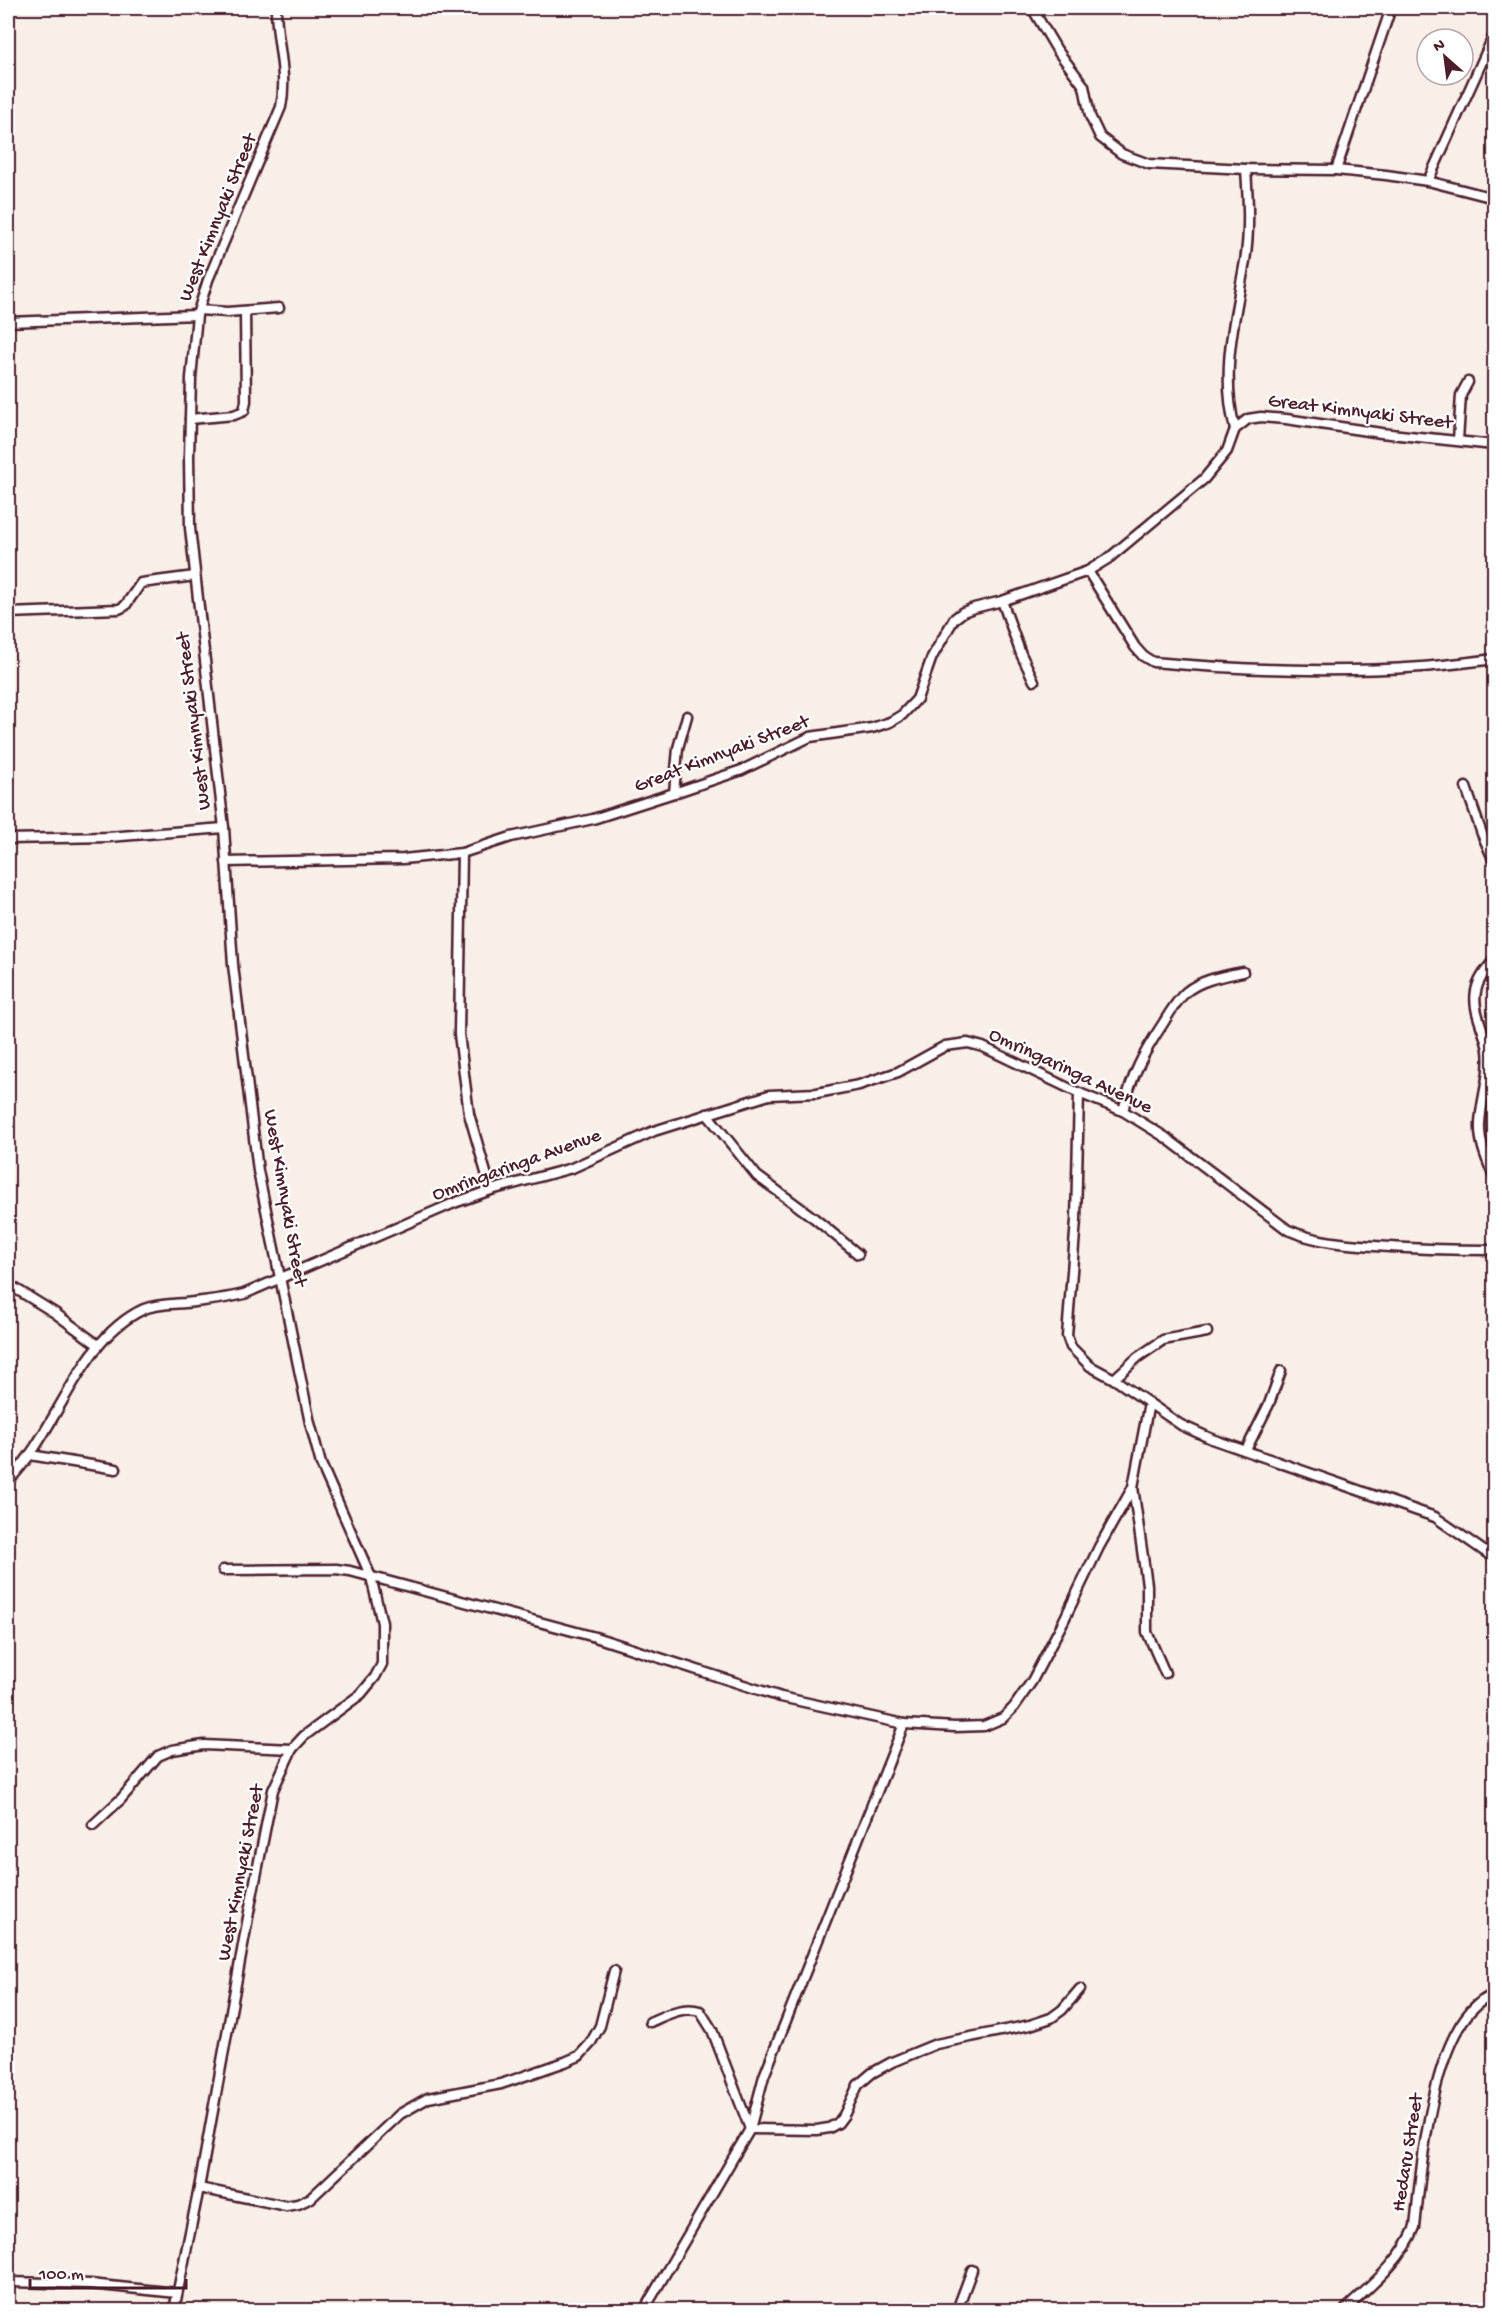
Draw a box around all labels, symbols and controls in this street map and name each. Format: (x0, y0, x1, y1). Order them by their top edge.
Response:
north arrow (1415, 27, 1475, 87)
text: N (1431, 36, 1449, 58)
street label: West Kimnyaki Street (175, 129, 264, 305)
street label: Great Kimnyaki Street (1267, 390, 1455, 436)
street label: West Kimnyaki Street (172, 629, 217, 811)
street label: Great Kimnyaki Street (631, 710, 814, 799)
street label: Omringaringa Avenue (985, 1024, 1156, 1120)
street label: West Kimnyaki Street (257, 1108, 311, 1290)
street label: Omringaringa Avenue (429, 1125, 605, 1207)
street label: West Kimnyaki Street (214, 1781, 271, 1963)
street label: Hedaru Street (1388, 2091, 1430, 2214)
scale bar (30, 2252, 186, 2290)
text: 100 m (38, 2265, 84, 2286)

